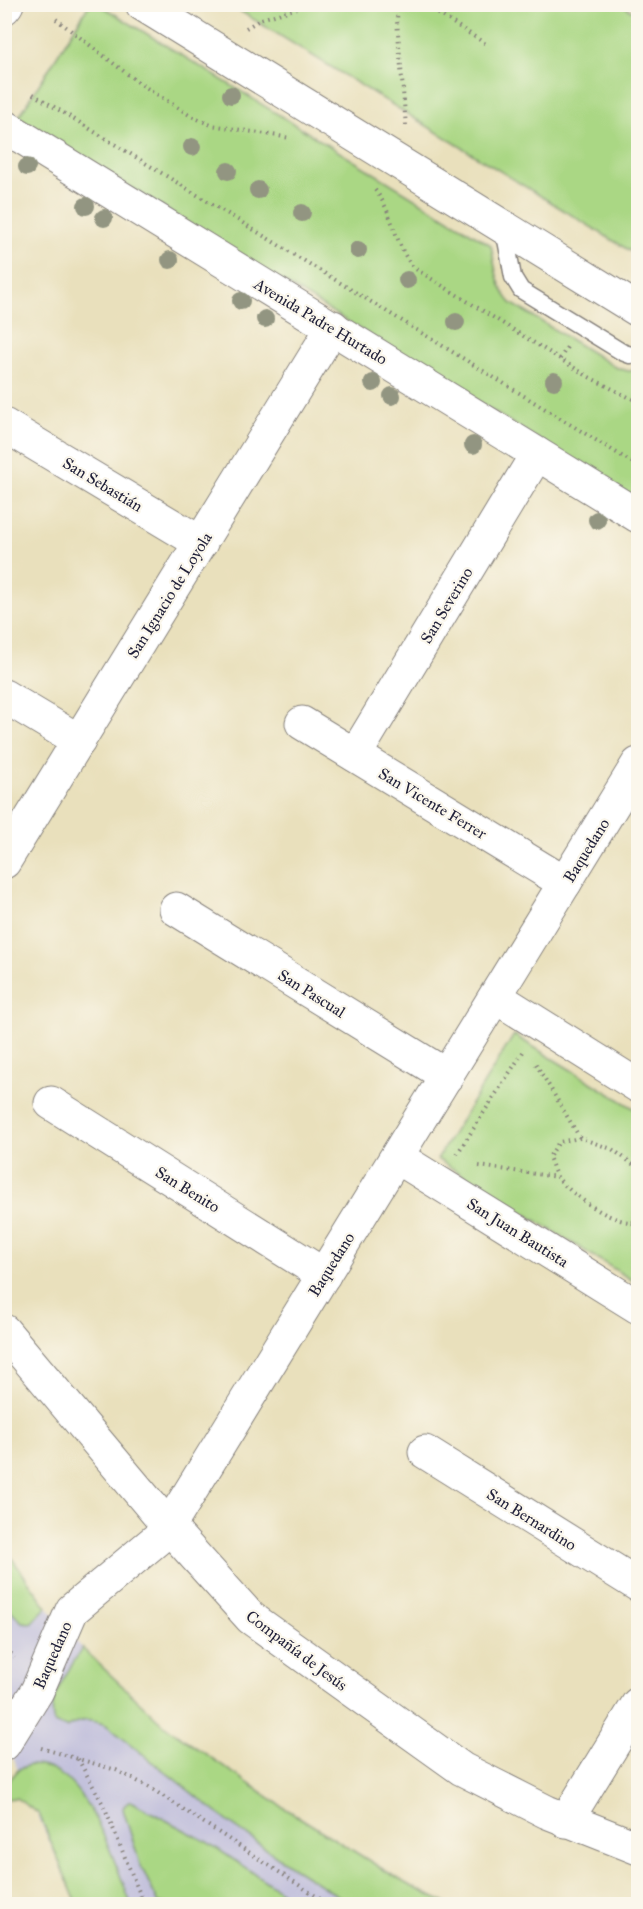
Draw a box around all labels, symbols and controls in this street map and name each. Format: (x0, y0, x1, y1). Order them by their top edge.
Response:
street label: Avenida Padre Hurtado (250, 274, 391, 369)
street label: San Sebastián (59, 453, 146, 516)
street label: San Ignacio de Loyola (123, 529, 217, 662)
street label: San Severino (416, 564, 477, 647)
street label: San Vicente Ferrer (375, 764, 490, 843)
street label: Baquedano (559, 815, 614, 886)
street label: San Pascual (275, 965, 350, 1022)
street label: San Benito (152, 1162, 223, 1217)
street label: San Juan Bautista (463, 1194, 572, 1272)
street label: Baquedano (304, 1229, 359, 1300)
street label: San Bernardino (483, 1484, 580, 1554)
street label: Compañía de Jesús (242, 1606, 351, 1695)
street label: Baquedano (29, 1619, 77, 1692)

